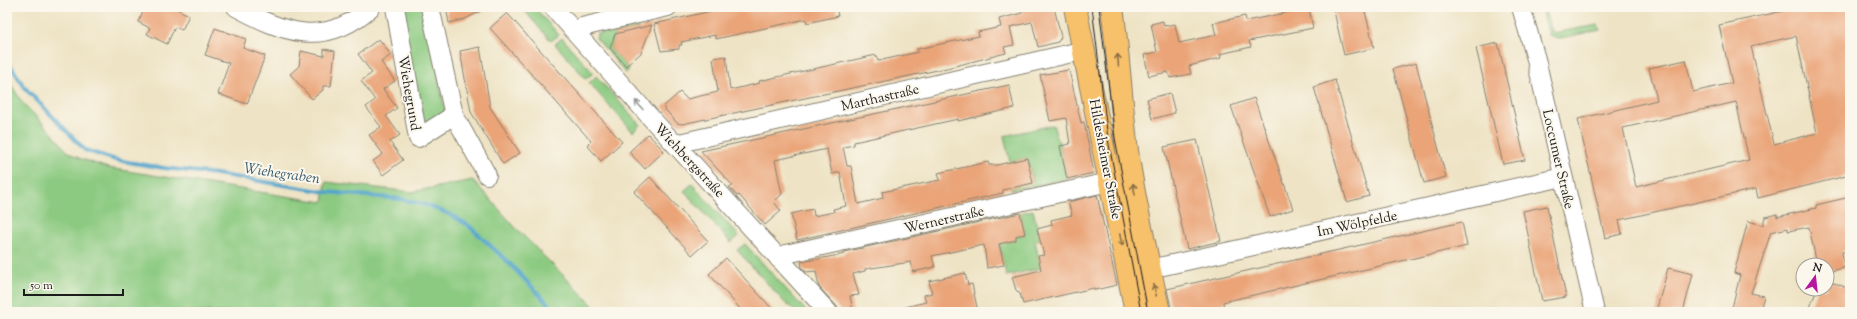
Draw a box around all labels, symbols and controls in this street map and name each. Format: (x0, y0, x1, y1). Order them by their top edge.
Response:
street label: Wiehegrund (392, 54, 424, 133)
one-way arrow (1115, 54, 1122, 67)
street label: Marthastraße (839, 80, 922, 118)
street label: Hildesheimer Straße (1083, 98, 1126, 221)
one-way arrow (635, 99, 644, 110)
street label: Loccumer Straße (1536, 108, 1578, 211)
street label: Wiehbergstraße (649, 120, 728, 203)
water label: Wiehegraben (242, 159, 321, 190)
one-way arrow (1130, 183, 1138, 196)
street label: Wernerstraße (902, 202, 987, 240)
street label: Im Wölpfelde (1315, 207, 1399, 243)
one-way arrow (1118, 233, 1126, 246)
north arrow (1795, 257, 1835, 297)
text: N (1810, 259, 1824, 277)
scale bar (24, 271, 123, 297)
text: 50 m (29, 277, 53, 295)
one-way arrow (1150, 284, 1158, 297)

